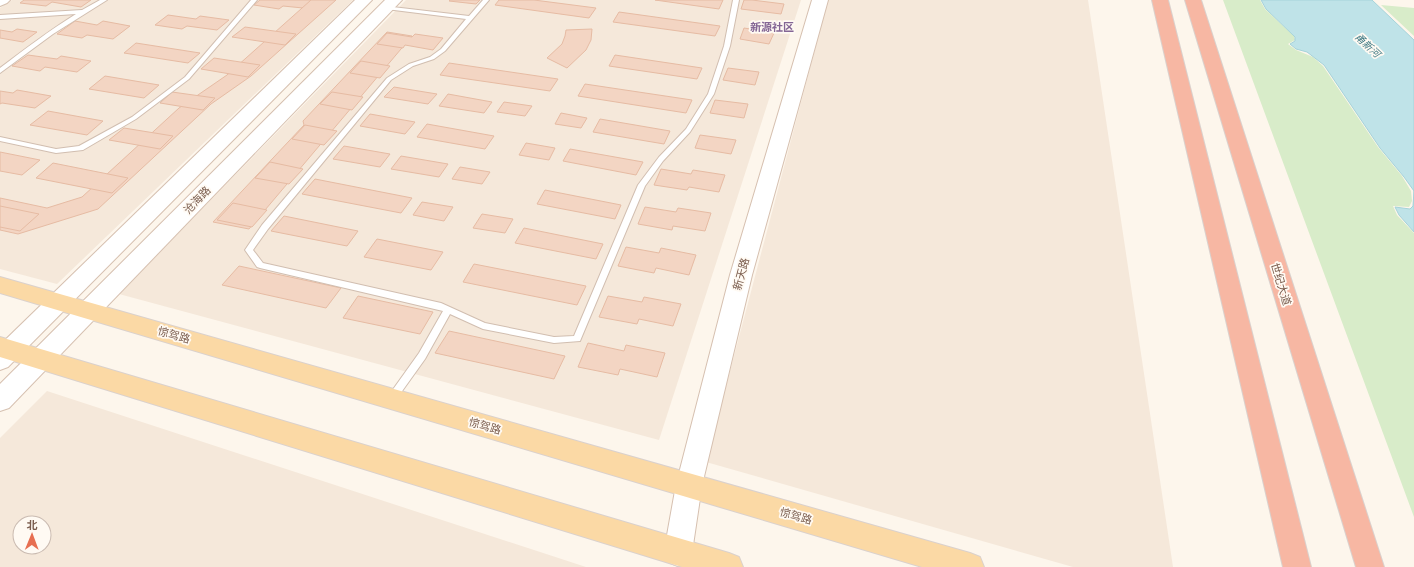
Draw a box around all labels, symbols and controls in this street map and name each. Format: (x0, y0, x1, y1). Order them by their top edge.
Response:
district label: 新源社区 (750, 19, 794, 34)
water label: 甬新河 (1352, 30, 1385, 62)
street label: 沧海路 (180, 183, 213, 217)
street label: 新天路 (729, 256, 752, 292)
street label: 世纪大道 (1268, 261, 1295, 307)
street label: 惊驾路 (156, 323, 192, 346)
street label: 惊驾路 (467, 414, 503, 437)
street label: 惊驾路 (778, 504, 814, 527)
north arrow (12, 515, 52, 555)
text: 北 (27, 517, 38, 532)

